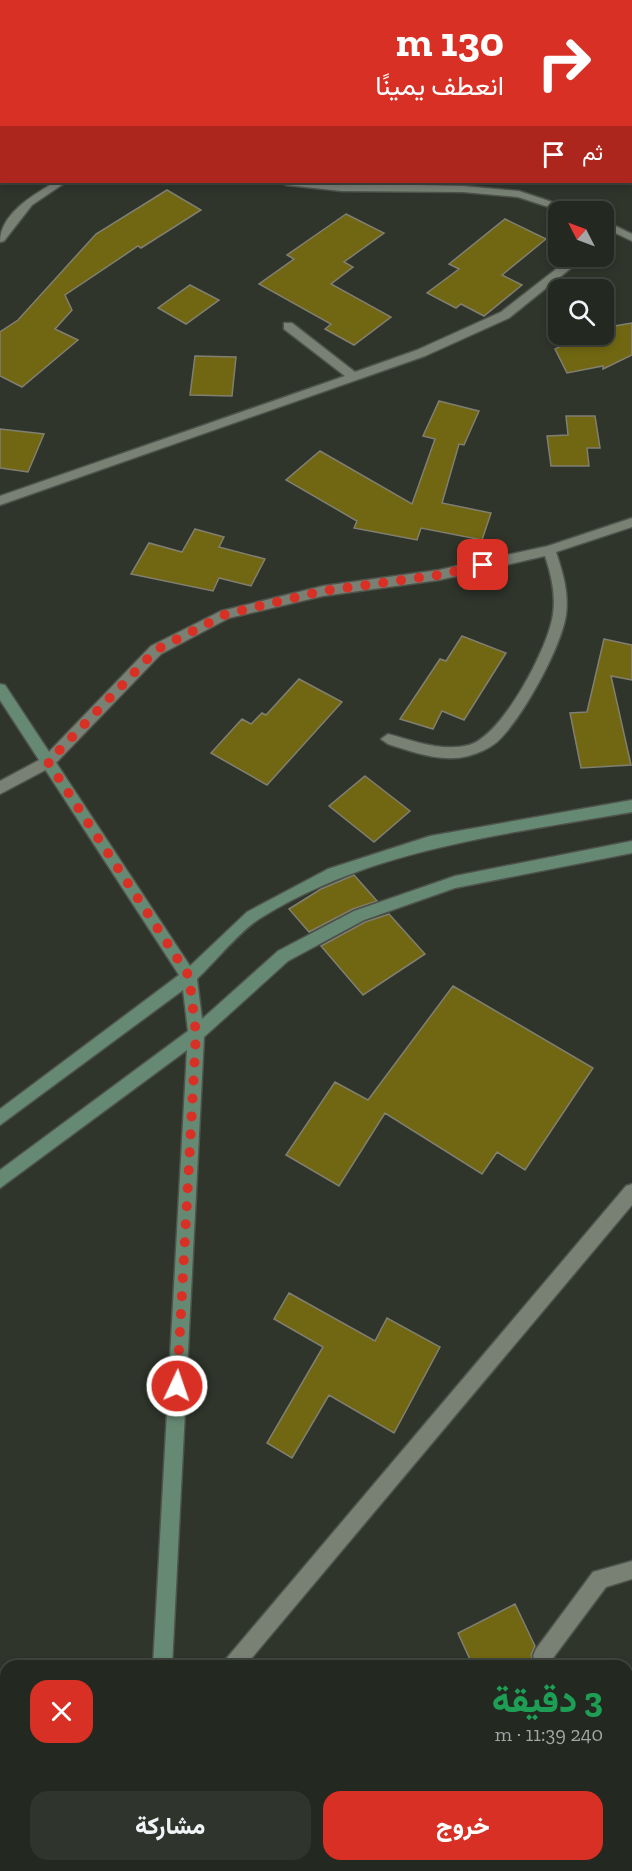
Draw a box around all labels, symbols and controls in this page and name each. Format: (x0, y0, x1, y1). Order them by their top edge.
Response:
text: 130 m (396, 16, 504, 67)
icon: right (525, 24, 603, 102)
text: انعطف يمينًا (375, 70, 504, 102)
icon: arrive (537, 138, 570, 171)
text: ثم (582, 139, 603, 166)
north arrow (548, 201, 614, 267)
map controls (548, 201, 614, 345)
button: search (548, 279, 614, 345)
pin (457, 539, 508, 590)
icon: arrive (466, 548, 499, 581)
position arrow (145, 1354, 209, 1418)
text: 3 دقيقة (492, 1678, 603, 1721)
button: close (30, 1680, 93, 1743)
text: 240 m · 11:39 (495, 1722, 603, 1746)
button: مشاركة (30, 1791, 311, 1860)
button: خروج (323, 1791, 603, 1860)

